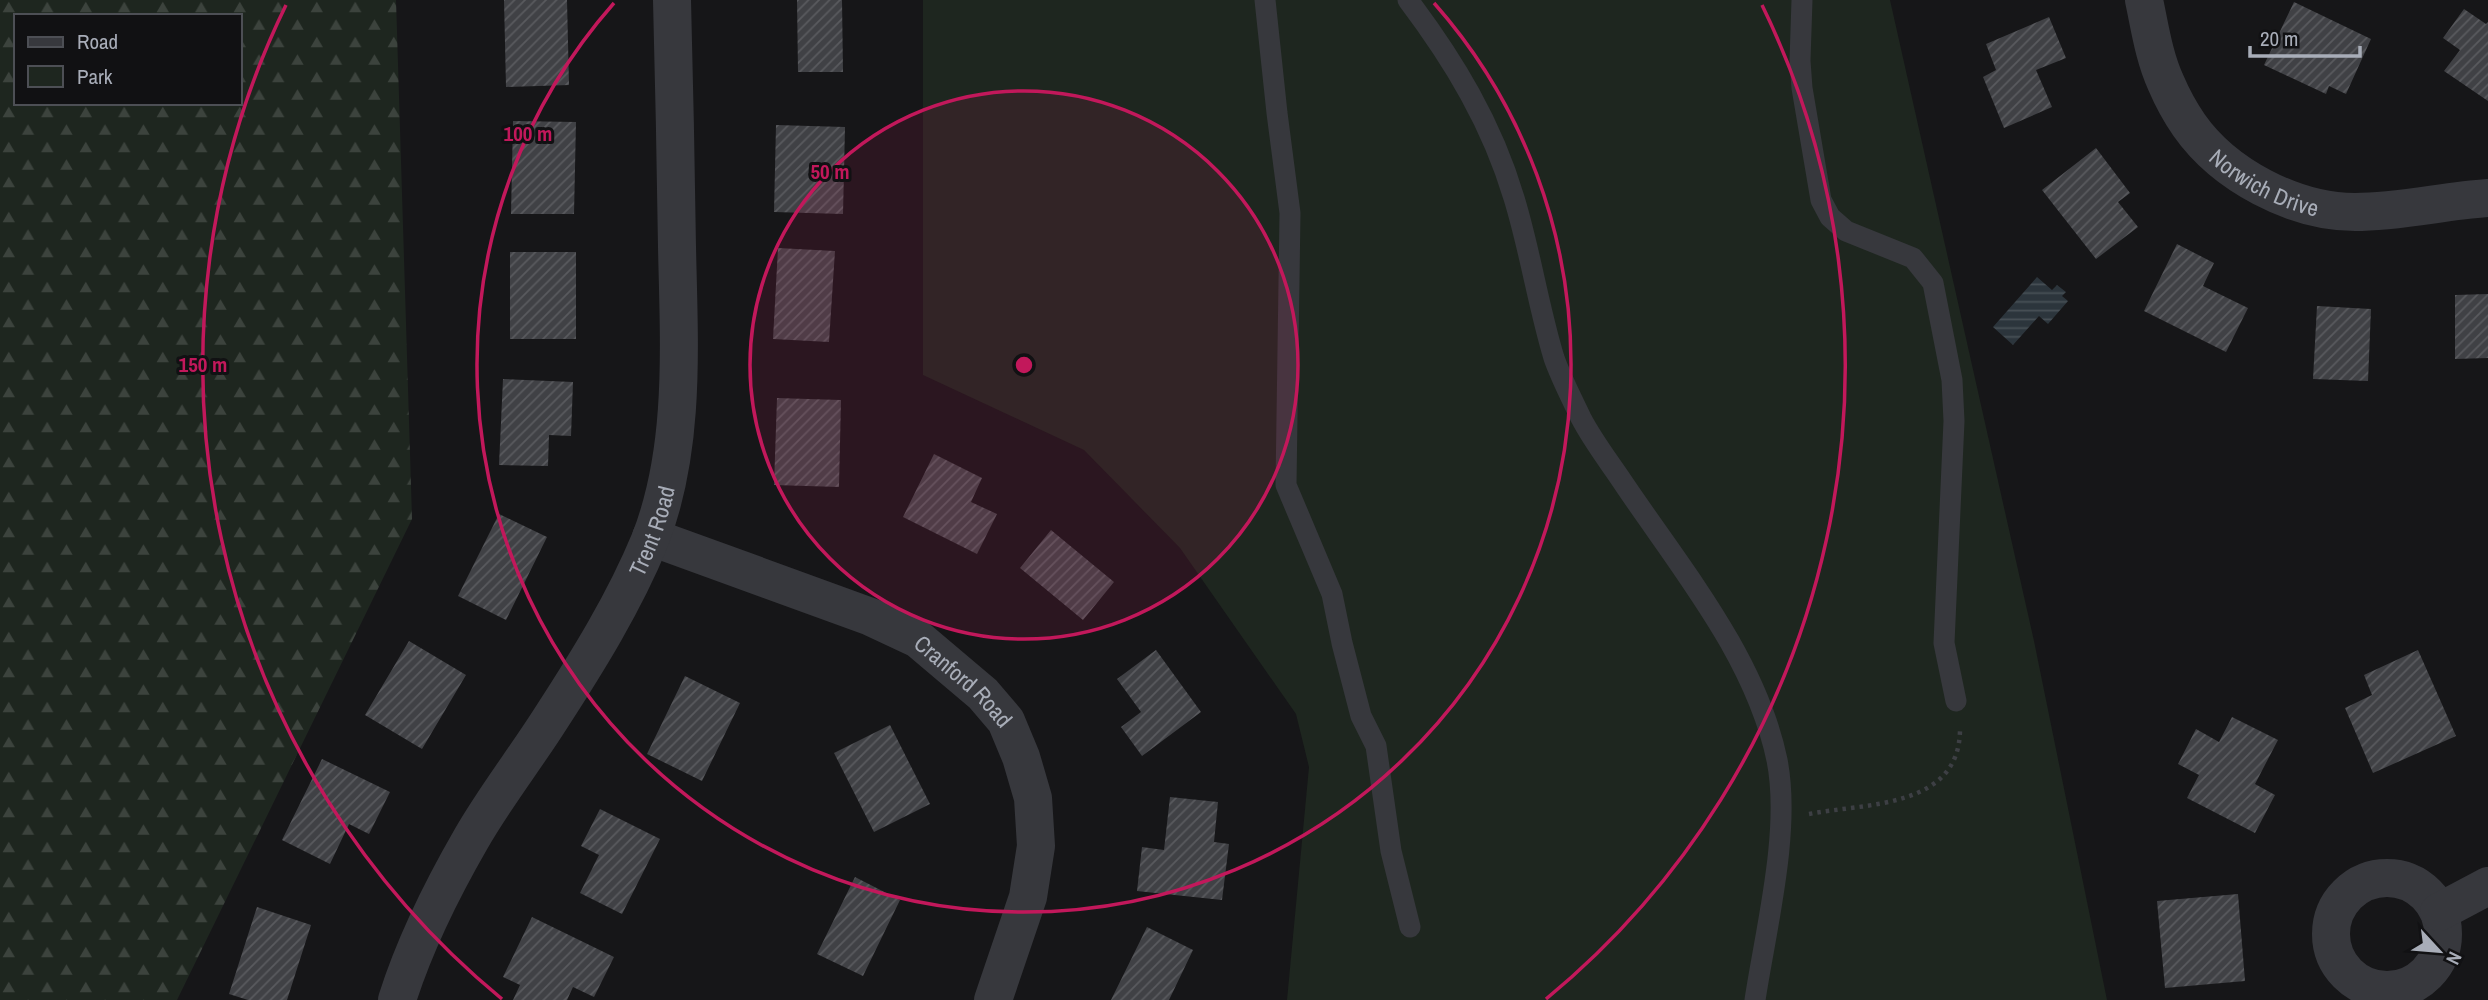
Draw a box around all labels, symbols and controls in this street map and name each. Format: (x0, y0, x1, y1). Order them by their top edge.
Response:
legend (14, 14, 242, 105)
scale bar (2250, 14, 2360, 58)
text: 20 m (2260, 24, 2298, 53)
text: Road (77, 27, 118, 56)
text: Park (77, 62, 113, 91)
text: 100 m (504, 119, 552, 148)
street label: Norwich Drive (2203, 141, 2322, 223)
text: 50 m (810, 157, 850, 186)
text: 150 m (179, 350, 227, 379)
centre of rings (1012, 353, 1036, 377)
street label: Trent Road (621, 483, 681, 581)
street label: Cranford Road (908, 627, 1020, 734)
north arrow (2404, 916, 2474, 986)
text: N (2440, 948, 2468, 969)

